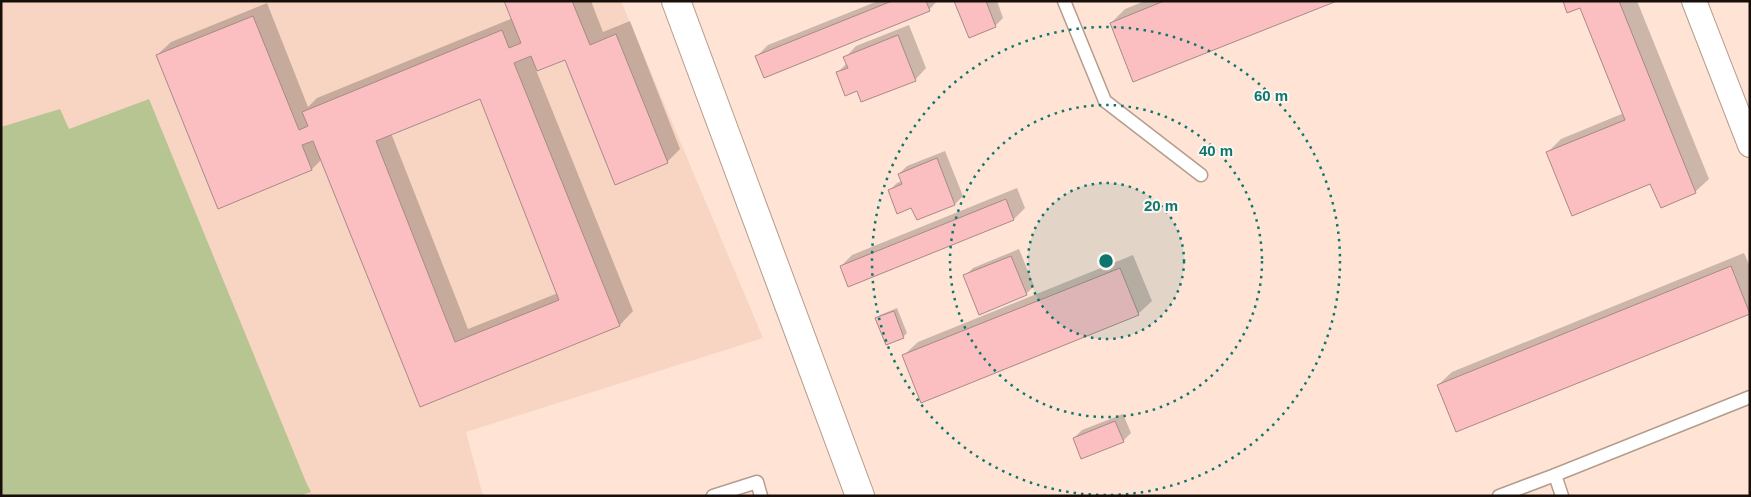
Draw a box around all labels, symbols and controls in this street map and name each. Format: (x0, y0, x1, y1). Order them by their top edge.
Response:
text: 60 m (1254, 87, 1288, 104)
text: 40 m (1199, 142, 1233, 159)
text: 20 m (1144, 197, 1178, 214)
centre of rings (1097, 252, 1115, 270)

